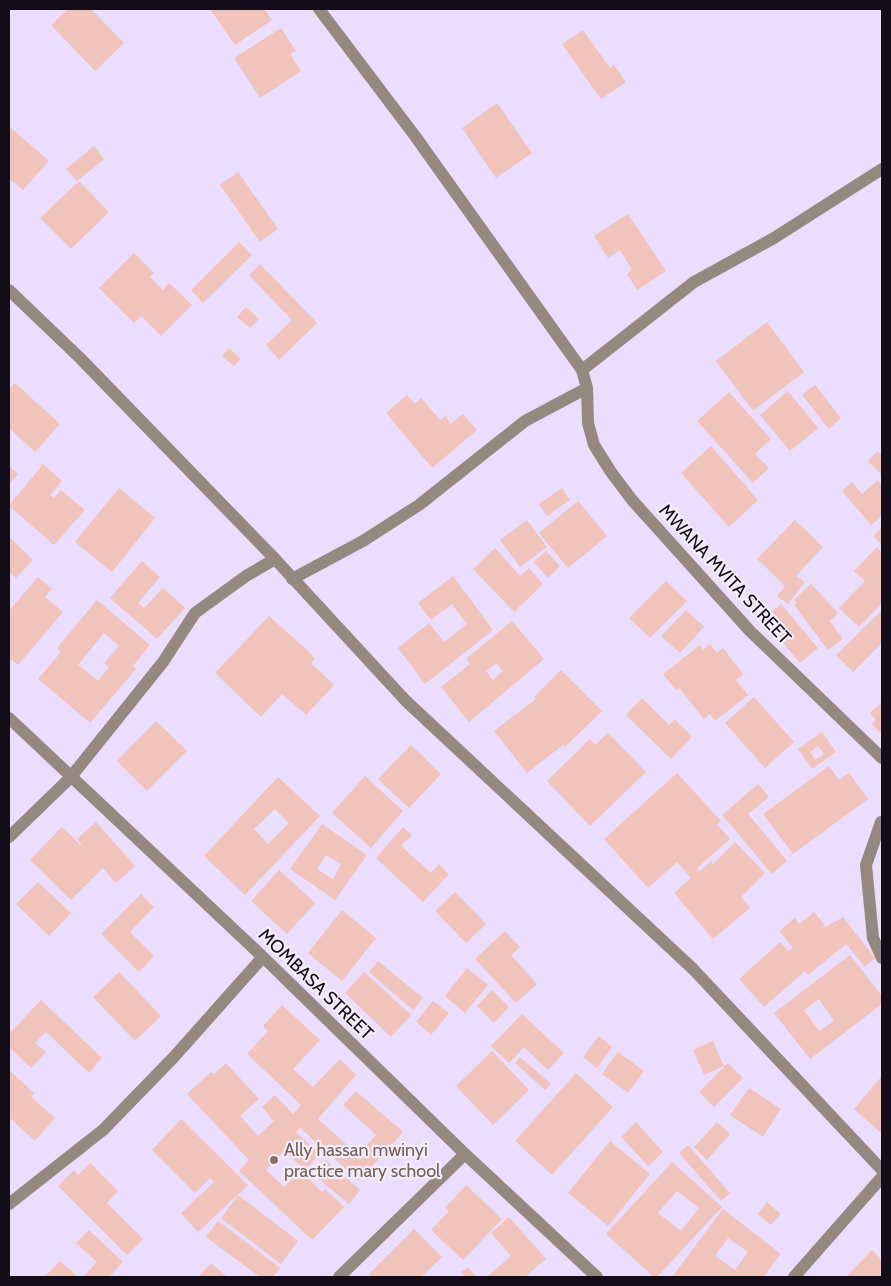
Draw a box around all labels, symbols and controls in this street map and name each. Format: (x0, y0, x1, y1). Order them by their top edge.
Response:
street label: MWANA MVITA STREET (654, 499, 796, 649)
street label: MOMBASA STREET (254, 924, 378, 1045)
place label: Ally hassan mwinyi practice mary school (284, 1139, 441, 1182)
marker: Ally hassan mwinyi practice mary school (268, 1154, 280, 1166)

